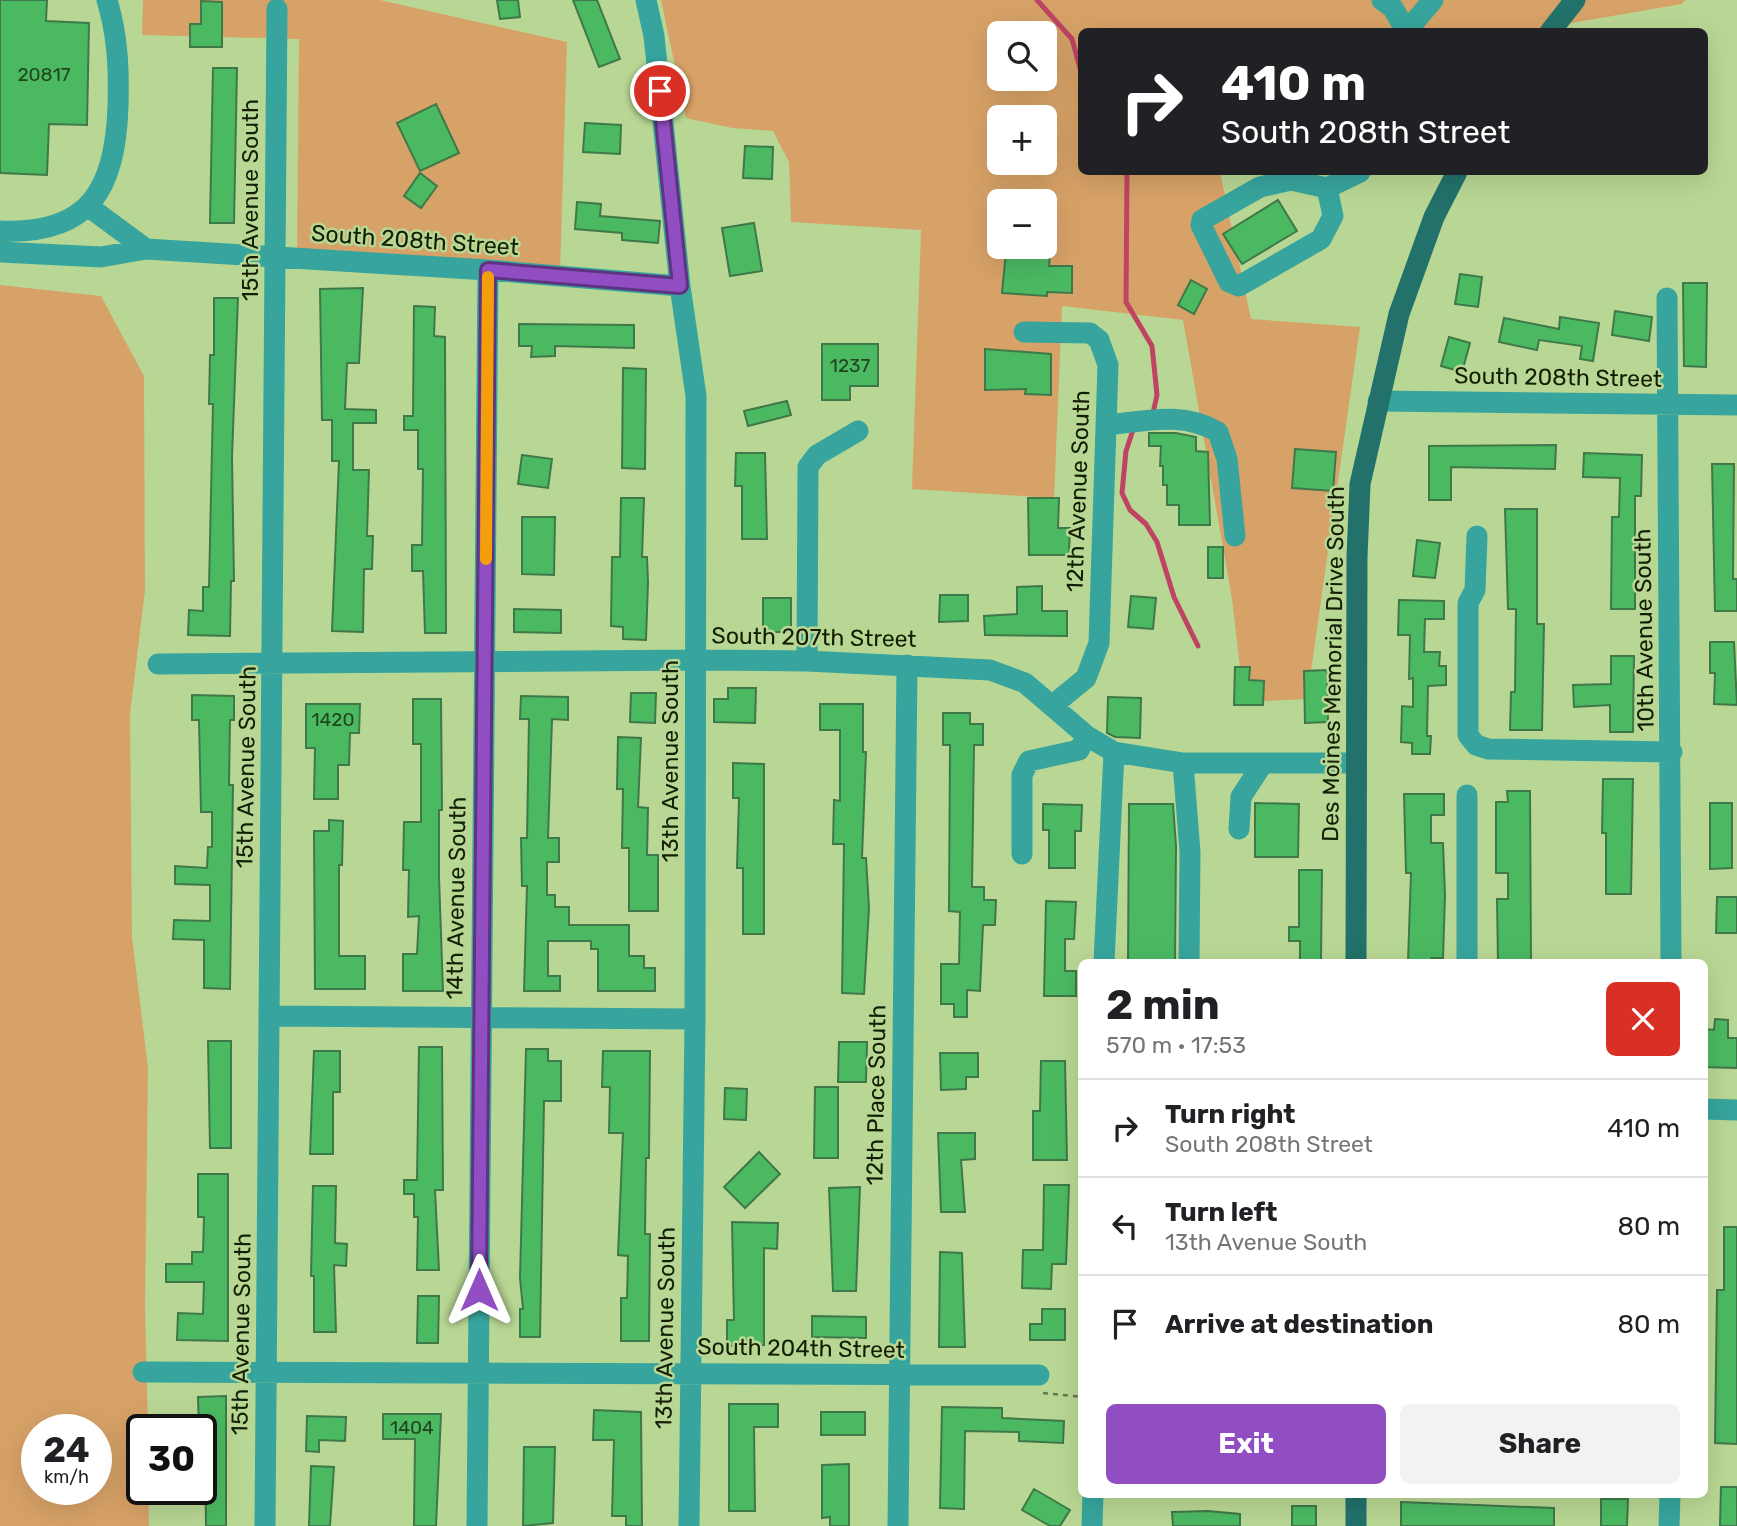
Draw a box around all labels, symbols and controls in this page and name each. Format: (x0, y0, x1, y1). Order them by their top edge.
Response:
map controls (987, 21, 1057, 259)
button: search (987, 21, 1057, 91)
text: 410 m (1221, 54, 1366, 112)
icon: right (1106, 56, 1197, 147)
pin (630, 61, 690, 121)
house number: 20817 (17, 63, 71, 86)
icon: arrive (641, 72, 679, 110)
street label: 15th Avenue South (236, 99, 264, 301)
button: + (987, 105, 1057, 175)
text: South 208th Street (1221, 113, 1510, 151)
button: − (987, 189, 1057, 259)
street label: South 208th Street (310, 219, 520, 261)
house number: 1237 (830, 354, 870, 377)
street label: South 208th Street (1454, 361, 1662, 393)
street label: 12th Avenue South (1060, 390, 1096, 592)
street label: Des Moines Memorial Drive South (1316, 486, 1350, 842)
street label: 10th Avenue South (1628, 528, 1660, 732)
street label: South 207th Street (711, 621, 917, 653)
street label: 13th Avenue South (656, 660, 684, 862)
street label: 15th Avenue South (230, 666, 262, 868)
house number: 1420 (311, 708, 355, 731)
street label: 14th Avenue South (440, 796, 472, 1000)
text: 2 min (1106, 980, 1220, 1030)
button: close (1606, 982, 1680, 1056)
street label: 12th Place South (860, 1004, 892, 1186)
text: 570 m · 17:53 (1106, 1031, 1246, 1059)
text: Turn right (1165, 1099, 1295, 1130)
icon: right (1106, 1109, 1144, 1147)
text: 410 m (1607, 1113, 1680, 1144)
text: South 208th Street (1165, 1130, 1373, 1158)
text: Turn left (1165, 1197, 1277, 1228)
icon: left (1106, 1207, 1144, 1245)
text: 80 m (1617, 1211, 1680, 1242)
street label: 13th Avenue South (649, 1227, 681, 1429)
text: 13th Avenue South (1165, 1228, 1367, 1256)
street label: 15th Avenue South (225, 1233, 257, 1435)
position arrow (442, 1253, 516, 1327)
icon: arrive (1106, 1305, 1144, 1343)
text: Arrive at destination (1165, 1309, 1433, 1340)
text: 80 m (1617, 1309, 1680, 1340)
street label: South 204th Street (697, 1332, 905, 1364)
button: Exit (1106, 1404, 1386, 1484)
button: Share (1400, 1404, 1680, 1484)
speed limit sign: 30 (126, 1414, 217, 1505)
house number: 1404 (390, 1416, 434, 1439)
text: 24 (43, 1429, 90, 1471)
text: km/h (44, 1466, 89, 1488)

